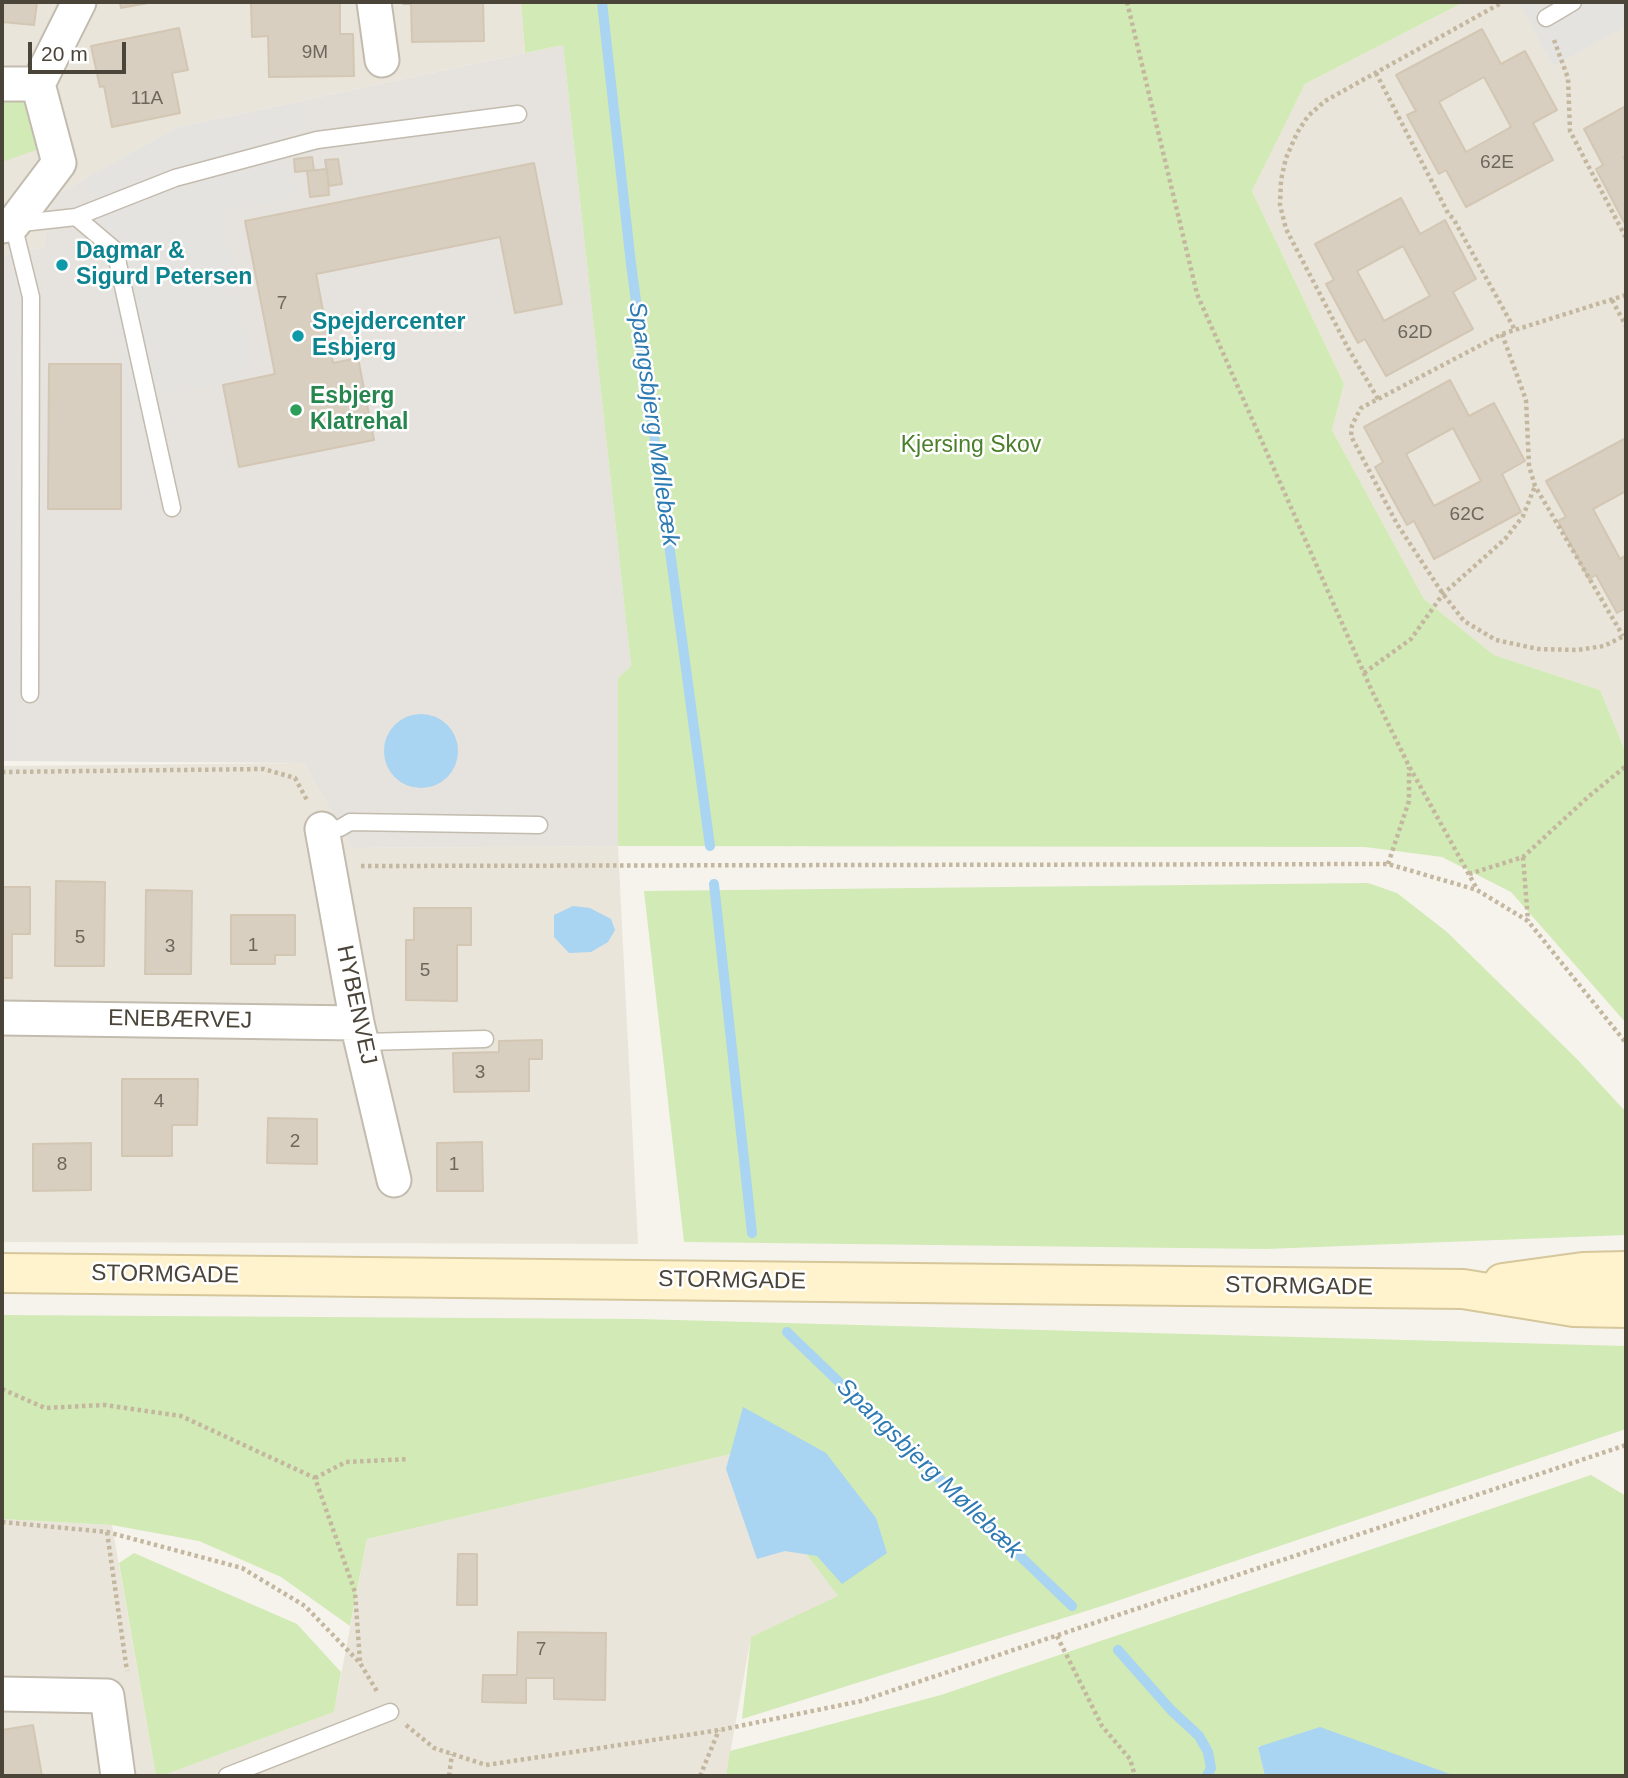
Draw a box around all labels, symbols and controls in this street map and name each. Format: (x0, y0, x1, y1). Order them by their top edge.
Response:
scale bar (32, 28, 130, 72)
text: 20 m (41, 42, 88, 65)
house number: 9M (302, 42, 328, 64)
house number: 11A (131, 88, 163, 110)
house number: 62E (1480, 152, 1514, 174)
place label: Dagmar & Sigurd Petersen (76, 238, 252, 292)
marker: Dagmar & Sigurd Petersen (54, 257, 70, 273)
house number: 7 (277, 293, 287, 315)
water label: Spangsbjerg Møllebæk (622, 300, 684, 548)
place label: Spejdercenter Esbjerg (312, 309, 465, 363)
house number: 62D (1398, 322, 1432, 344)
marker: Spejdercenter Esbjerg (290, 328, 306, 344)
place label: Esbjerg Klatrehal (310, 383, 408, 437)
marker: Esbjerg Klatrehal (288, 402, 304, 418)
park label: Kjersing Skov (901, 432, 1041, 460)
house number: 62C (1450, 504, 1484, 526)
house number: 5 (75, 927, 85, 949)
house number: 1 (248, 935, 258, 957)
house number: 3 (165, 936, 175, 958)
street label: HYBENVEJ (330, 943, 382, 1067)
house number: 5 (420, 960, 430, 982)
street label: ENEBÆRVEJ (108, 1005, 252, 1035)
house number: 3 (475, 1062, 485, 1084)
house number: 4 (154, 1091, 164, 1113)
house number: 2 (290, 1131, 300, 1153)
house number: 8 (57, 1154, 67, 1176)
house number: 1 (449, 1154, 459, 1176)
street label: STORMGADE (91, 1260, 239, 1290)
street label: STORMGADE (658, 1266, 806, 1296)
street label: STORMGADE (1225, 1272, 1373, 1302)
water label: Spangsbjerg Møllebæk (830, 1373, 1028, 1565)
house number: 7 (536, 1639, 546, 1661)

